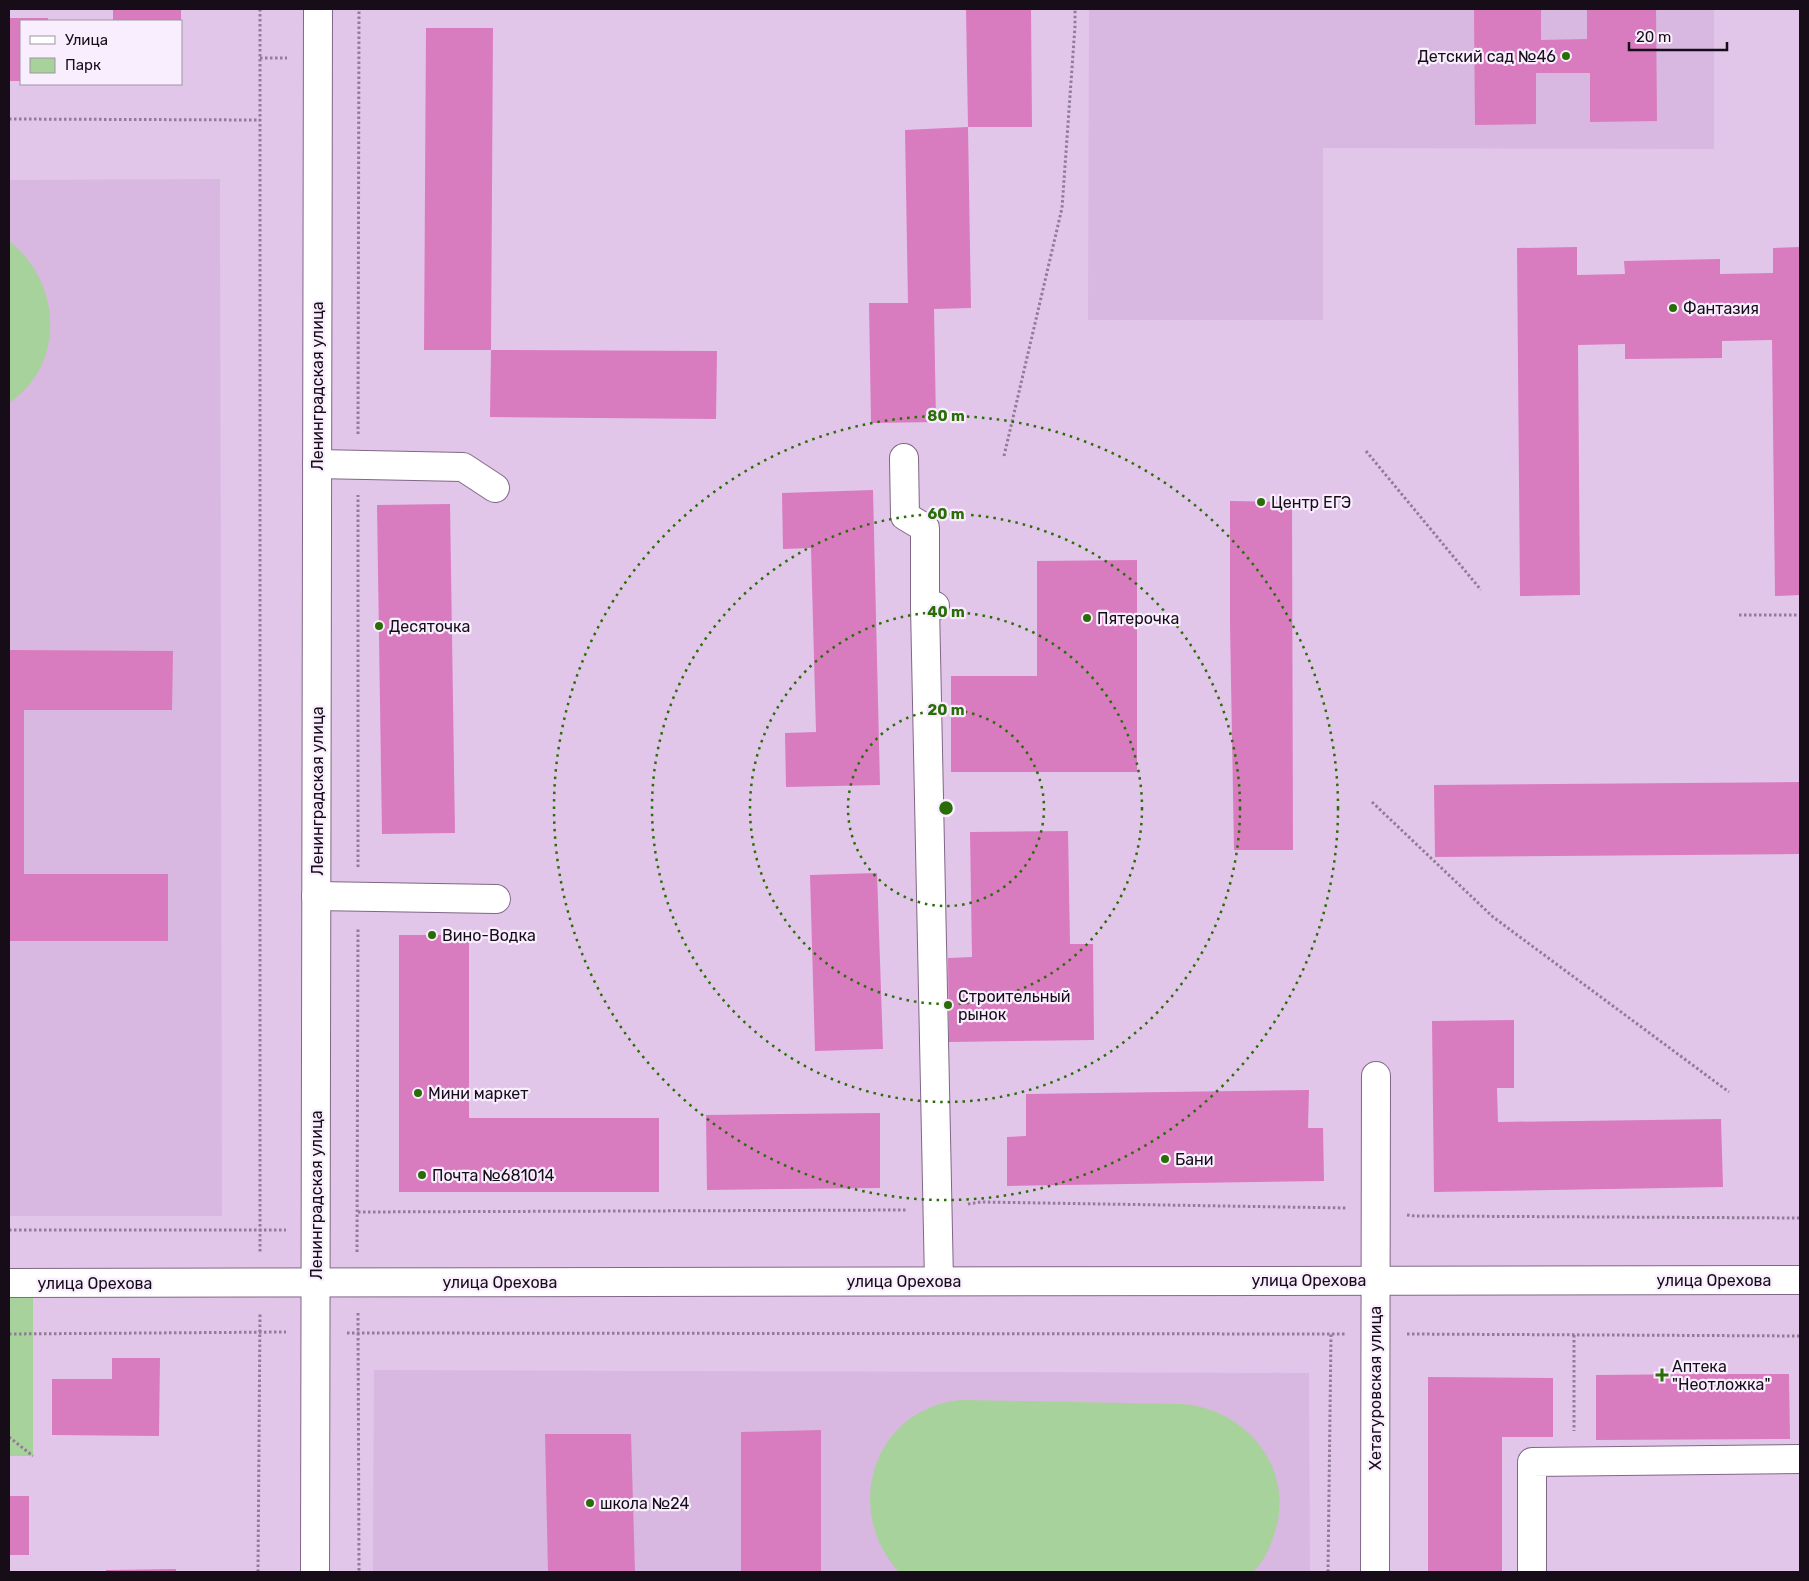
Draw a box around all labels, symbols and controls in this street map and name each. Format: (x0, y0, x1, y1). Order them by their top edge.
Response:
legend (20, 20, 182, 85)
scale bar (1629, 20, 1726, 52)
text: 20 m (1636, 28, 1671, 46)
text: Улица (65, 31, 108, 49)
place label: Детский сад №46 (1417, 47, 1556, 66)
marker: Детский сад №46 (1560, 50, 1572, 62)
text: Парк (65, 56, 101, 74)
place label: Фантазия (1683, 299, 1759, 318)
street label: Ленинградская улица (308, 301, 327, 471)
marker: Фантазия (1667, 302, 1679, 314)
text: 80 m (927, 407, 965, 425)
place label: Центр ЕГЭ (1271, 493, 1351, 512)
marker: Центр ЕГЭ (1255, 496, 1267, 508)
text: 60 m (928, 505, 964, 523)
text: 40 m (927, 603, 965, 621)
place label: Пятерочка (1097, 609, 1179, 628)
marker: Пятерочка (1081, 612, 1093, 624)
place label: Десяточка (389, 617, 470, 636)
marker: Десяточка (373, 620, 385, 632)
text: 20 m (928, 701, 964, 719)
street label: Ленинградская улица (308, 706, 327, 876)
centre of rings (937, 799, 955, 817)
place label: Вино-Водка (442, 926, 536, 945)
marker: Вино-Водка (426, 929, 438, 941)
place label: Строительный рынок (958, 987, 1071, 1024)
marker: Строительный рынок (942, 999, 954, 1011)
place label: Мини маркет (428, 1084, 528, 1103)
marker: Мини маркет (412, 1087, 424, 1099)
street label: Ленинградская улица (307, 1110, 326, 1280)
place label: Бани (1175, 1150, 1214, 1169)
marker: Бани (1159, 1153, 1171, 1165)
place label: Почта №681014 (432, 1166, 555, 1185)
marker: Почта №681014 (416, 1169, 428, 1181)
street label: улица Орехова (1252, 1271, 1366, 1290)
street label: улица Орехова (1657, 1271, 1771, 1290)
street label: улица Орехова (847, 1272, 961, 1291)
street label: улица Орехова (443, 1273, 557, 1292)
street label: улица Орехова (38, 1274, 152, 1293)
street label: Хетагуровская улица (1366, 1306, 1385, 1470)
place label: Аптека "Неотложка" (1672, 1357, 1770, 1394)
marker: Аптека "Неотложка" (1656, 1369, 1668, 1381)
place label: школа №24 (600, 1494, 690, 1513)
marker: школа №24 (584, 1497, 596, 1509)

